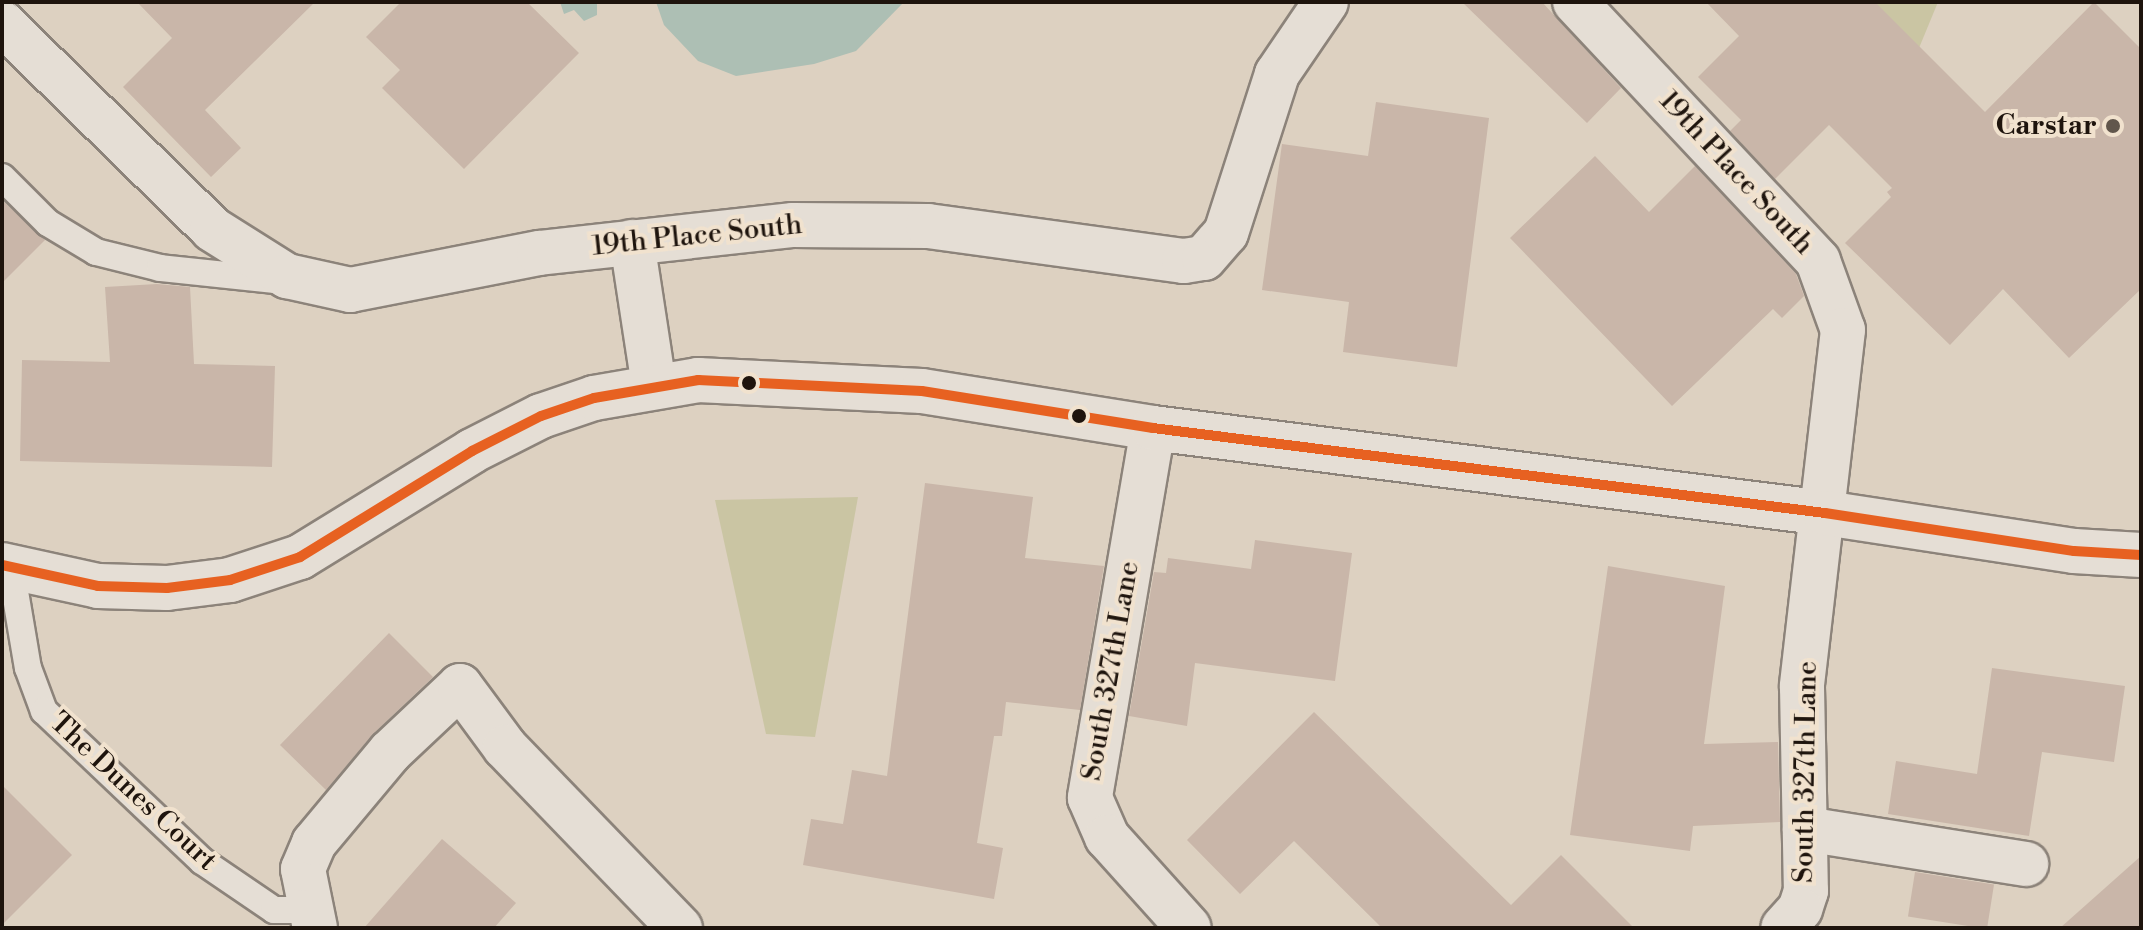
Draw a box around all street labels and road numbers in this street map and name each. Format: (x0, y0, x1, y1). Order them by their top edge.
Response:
street label: 19th Place South (1652, 84, 1820, 262)
street label: 19th Place South (590, 208, 804, 264)
street label: South 327th Lane (1075, 559, 1147, 783)
street label: South 327th Lane (1787, 661, 1825, 883)
street label: The Dunes Court (43, 706, 223, 878)

